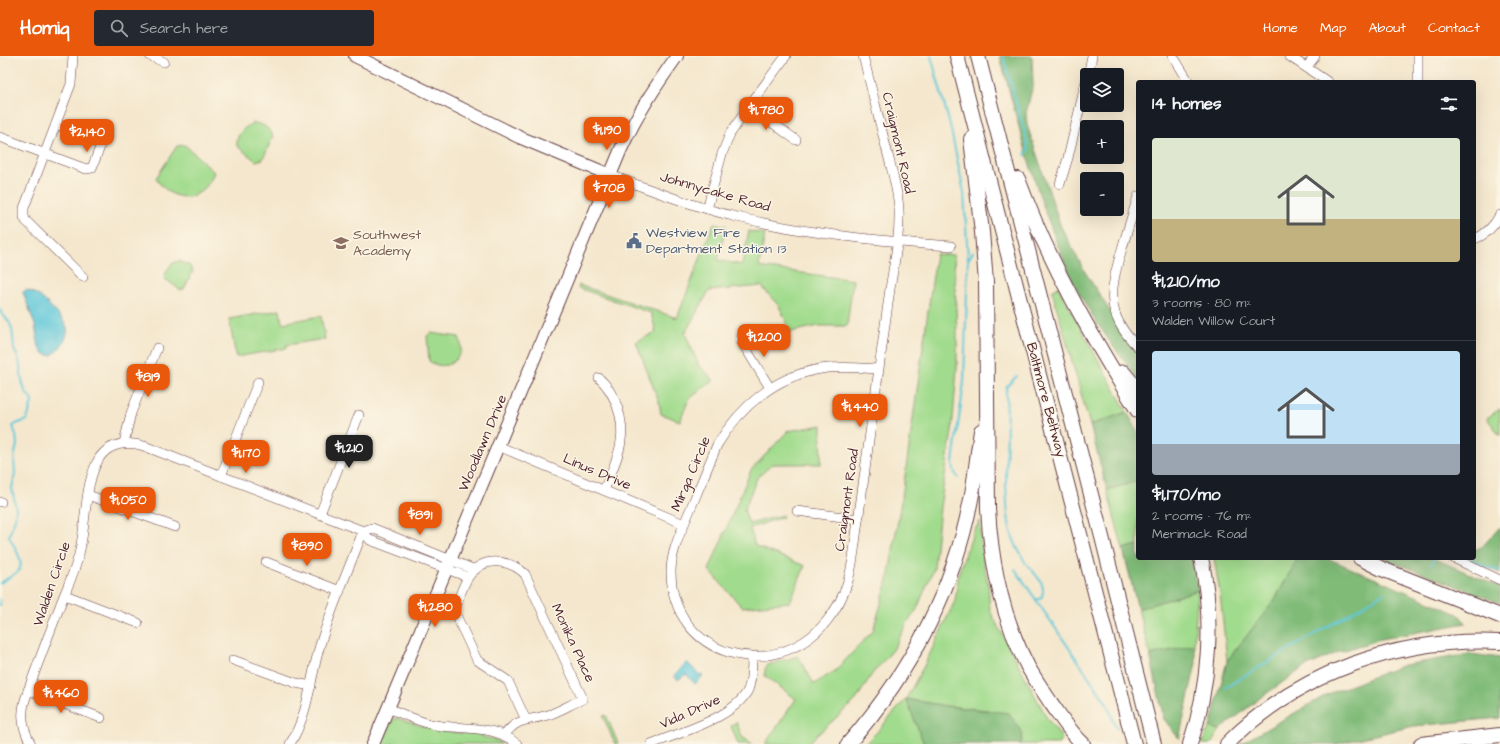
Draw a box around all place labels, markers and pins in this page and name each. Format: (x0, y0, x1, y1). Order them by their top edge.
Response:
pin: $1,780 (733, 97, 799, 131)
pin: $1,190 (574, 117, 640, 151)
pin: $2,140 (54, 119, 120, 153)
pin: $708 (585, 175, 633, 209)
place label: Westview Fire Department Station 13 (646, 223, 787, 259)
place label: Southwest Academy (353, 225, 421, 261)
public building icon: Westview Fire Department Station 13 (625, 232, 643, 250)
school or university icon: Southwest Academy (332, 234, 350, 252)
pin: $1,200 (731, 324, 797, 358)
pin: $819 (124, 364, 172, 398)
pin: $1,440 (827, 394, 893, 428)
pin: $1,210 (316, 435, 382, 469)
pin: $1,170 (213, 440, 279, 474)
pin: $1,050 (95, 487, 161, 521)
pin: $891 (396, 502, 444, 536)
pin: $890 (283, 533, 331, 567)
pin: $1,280 (402, 594, 468, 628)
pin: $1,460 (28, 680, 94, 714)

